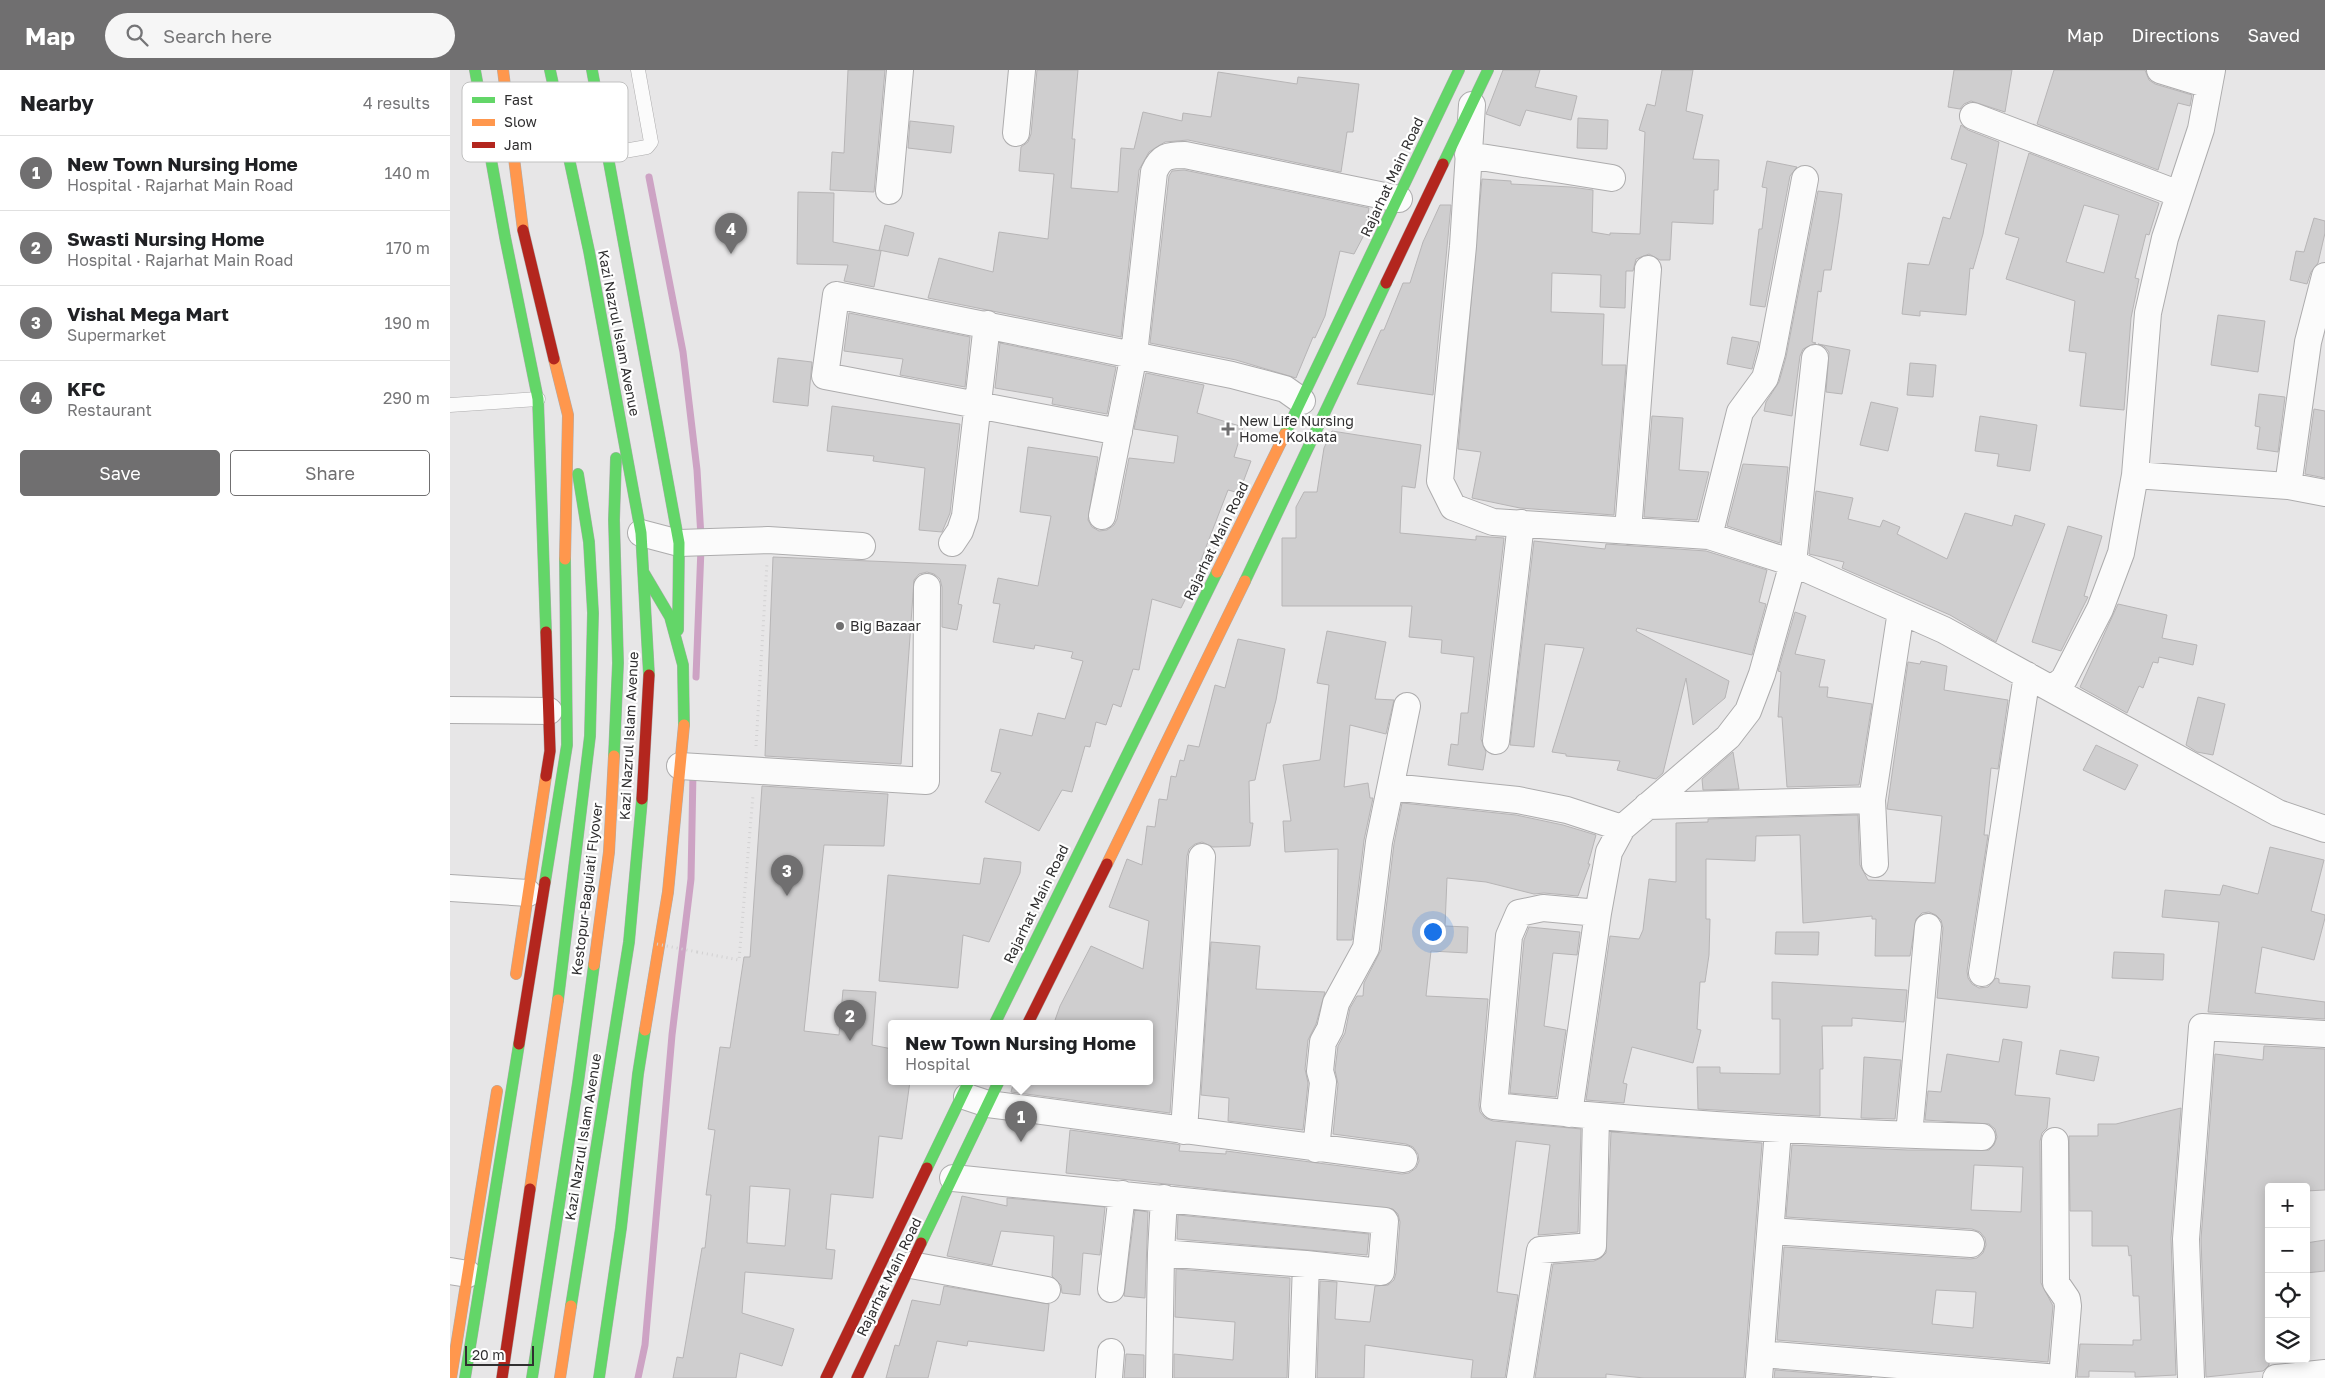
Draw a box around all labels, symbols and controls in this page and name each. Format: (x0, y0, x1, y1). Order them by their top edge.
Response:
search box (105, 13, 455, 58)
text: Map (25, 21, 75, 50)
icon: search (123, 21, 151, 49)
text: Search here (163, 24, 272, 47)
text: Map (2067, 24, 2103, 46)
text: Directions (2131, 24, 2219, 46)
text: Saved (2247, 24, 2300, 46)
legend (462, 82, 628, 162)
text: Nearby (20, 90, 94, 116)
text: Fast (504, 91, 533, 108)
text: 4 results (363, 93, 430, 113)
text: Slow (504, 113, 537, 130)
street label: Rajarhat Main Road (1356, 114, 1427, 239)
text: Jam (504, 136, 532, 153)
text: New Town Nursing Home (67, 152, 298, 175)
text: 1 (32, 163, 40, 183)
text: 140 m (384, 163, 430, 183)
text: Hospital · Rajarhat Main Road (67, 175, 293, 195)
pin: 4 (715, 213, 747, 254)
text: Swasti Nursing Home (67, 227, 265, 250)
text: 2 (31, 238, 41, 258)
text: 170 m (386, 238, 430, 258)
street label: Kazi Nazrul Islam Avenue (595, 248, 644, 417)
text: Hospital · Rajarhat Main Road (67, 250, 293, 270)
text: Vishal Mega Mart (67, 302, 229, 325)
text: 3 (31, 313, 41, 333)
text: 190 m (384, 313, 430, 333)
text: Supermarket (67, 325, 166, 345)
text: KFC (67, 377, 106, 400)
text: 4 (31, 388, 41, 408)
text: 290 m (383, 388, 430, 408)
text: Restaurant (67, 400, 152, 420)
place label: New Life Nursing Home, Kolkata (1239, 412, 1354, 445)
marker: New Life Nursing Home, Kolkata (1221, 422, 1235, 436)
button: Save (20, 450, 220, 496)
button: Share (230, 450, 430, 496)
street label: Rajarhat Main Road (1179, 479, 1252, 603)
place label: Big Bazaar (850, 617, 921, 634)
marker: Big Bazaar (834, 620, 846, 632)
street label: Kazi Nazrul Islam Avenue (616, 651, 641, 821)
street label: Kestopur-Baguiati Flyover (567, 801, 606, 976)
street label: Rajarhat Main Road (999, 842, 1072, 966)
pin: 3 (771, 855, 803, 896)
your location (1420, 919, 1446, 945)
pin: 2 (834, 1000, 866, 1041)
popup (888, 1020, 1153, 1085)
text: New Town Nursing Home (905, 1031, 1136, 1054)
street label: Kazi Nazrul Islam Avenue (561, 1052, 604, 1222)
text: Hospital (905, 1054, 970, 1074)
pin: 1 (1005, 1101, 1037, 1142)
map controls (2265, 1183, 2310, 1363)
button: + (2265, 1183, 2310, 1228)
street label: Rajarhat Main Road (852, 1215, 925, 1339)
button: − (2265, 1228, 2310, 1273)
button: locate (2265, 1273, 2310, 1318)
button: layers (2265, 1318, 2310, 1363)
scale bar (465, 1343, 534, 1366)
text: 20 m (472, 1346, 505, 1363)

